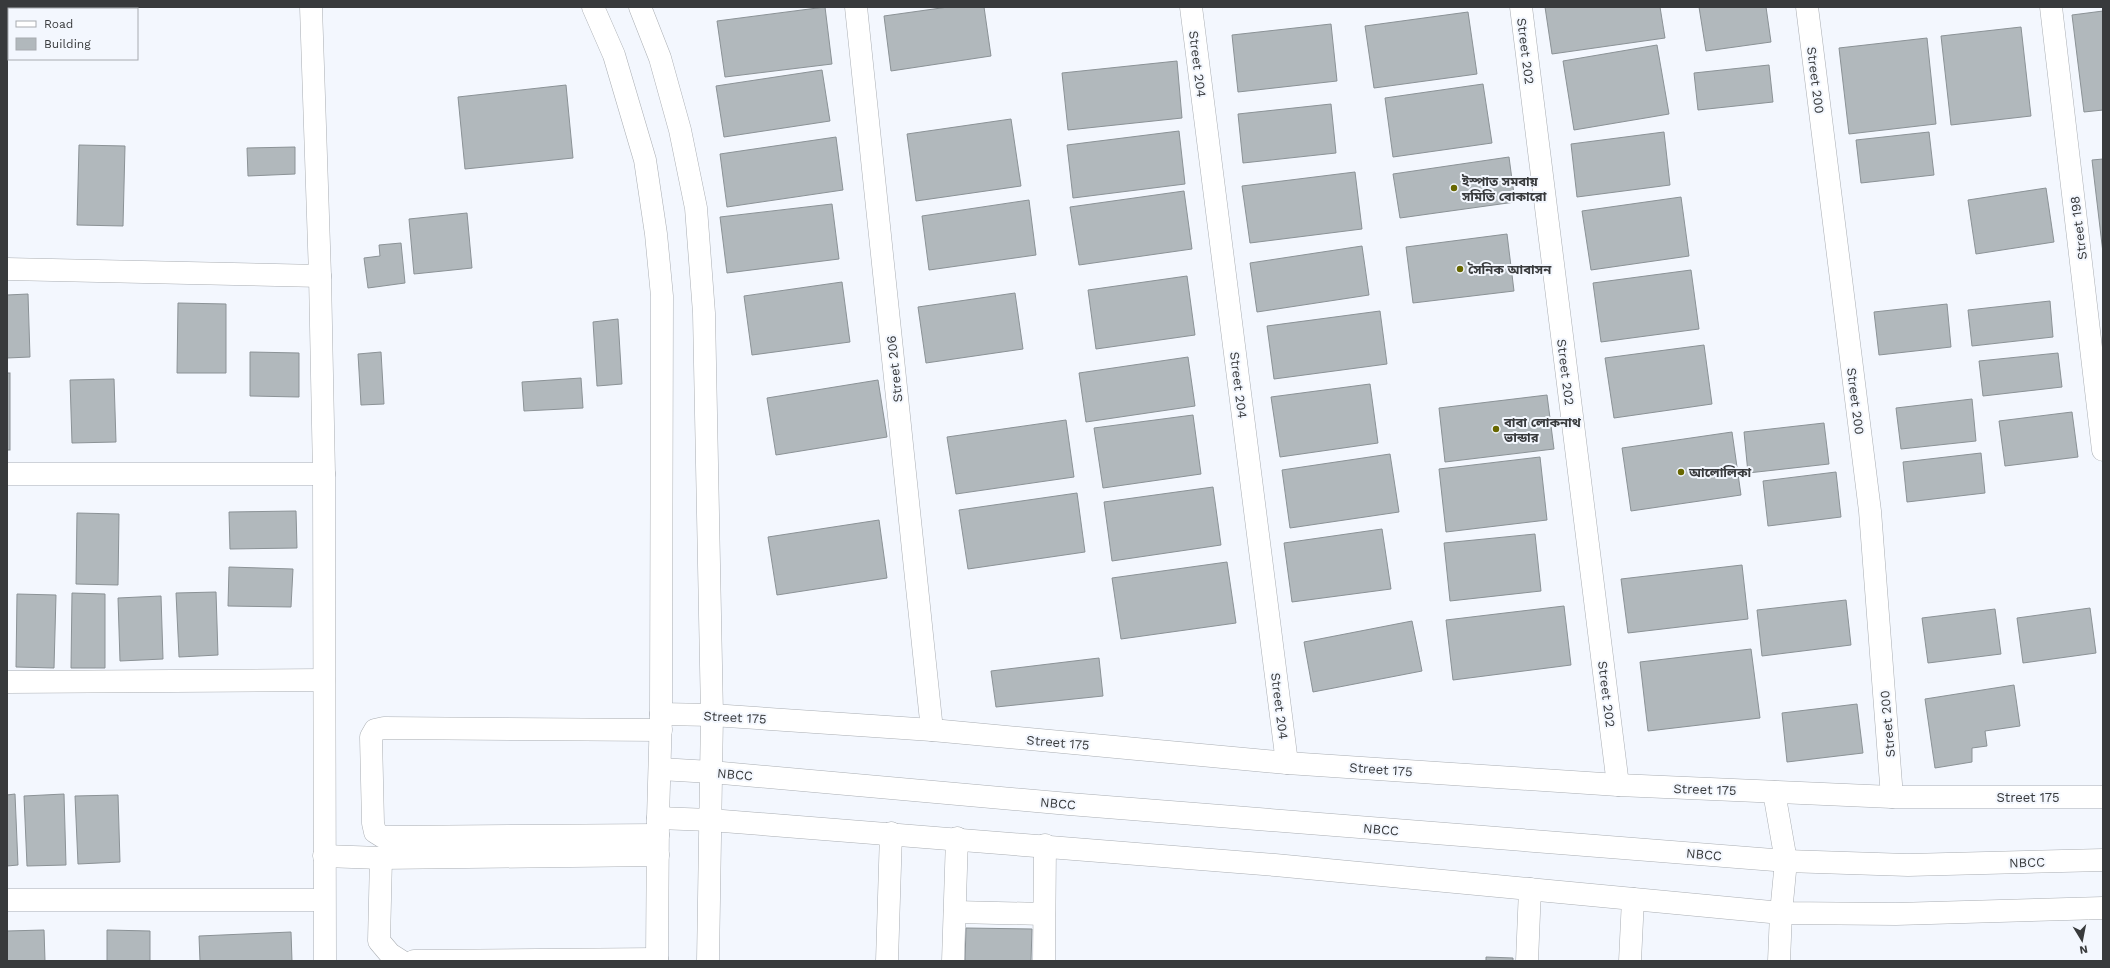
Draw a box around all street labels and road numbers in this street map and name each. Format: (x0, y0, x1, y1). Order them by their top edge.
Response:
street label: Street 202 (1514, 17, 1537, 85)
street label: Street 204 (1186, 30, 1209, 98)
street label: Street 200 (1804, 46, 1827, 114)
street label: Street 198 (2067, 195, 2090, 261)
street label: Street 206 (884, 335, 905, 403)
street label: Street 202 (1554, 338, 1577, 406)
street label: Street 204 (1227, 351, 1250, 419)
street label: Street 200 (1844, 367, 1867, 435)
street label: Street 202 (1595, 660, 1618, 728)
street label: Street 204 (1268, 672, 1291, 740)
street label: Street 200 (1877, 690, 1898, 758)
street label: Street 175 (703, 708, 767, 727)
street label: Street 175 (1026, 732, 1090, 753)
street label: Street 175 (1349, 760, 1413, 779)
street label: NBCC (716, 765, 754, 784)
street label: Street 175 (1673, 781, 1737, 798)
street label: Street 175 (1996, 790, 2060, 805)
street label: NBCC (1039, 794, 1077, 813)
street label: NBCC (1362, 820, 1400, 839)
street label: NBCC (1685, 845, 1723, 864)
street label: NBCC (2009, 854, 2045, 871)

